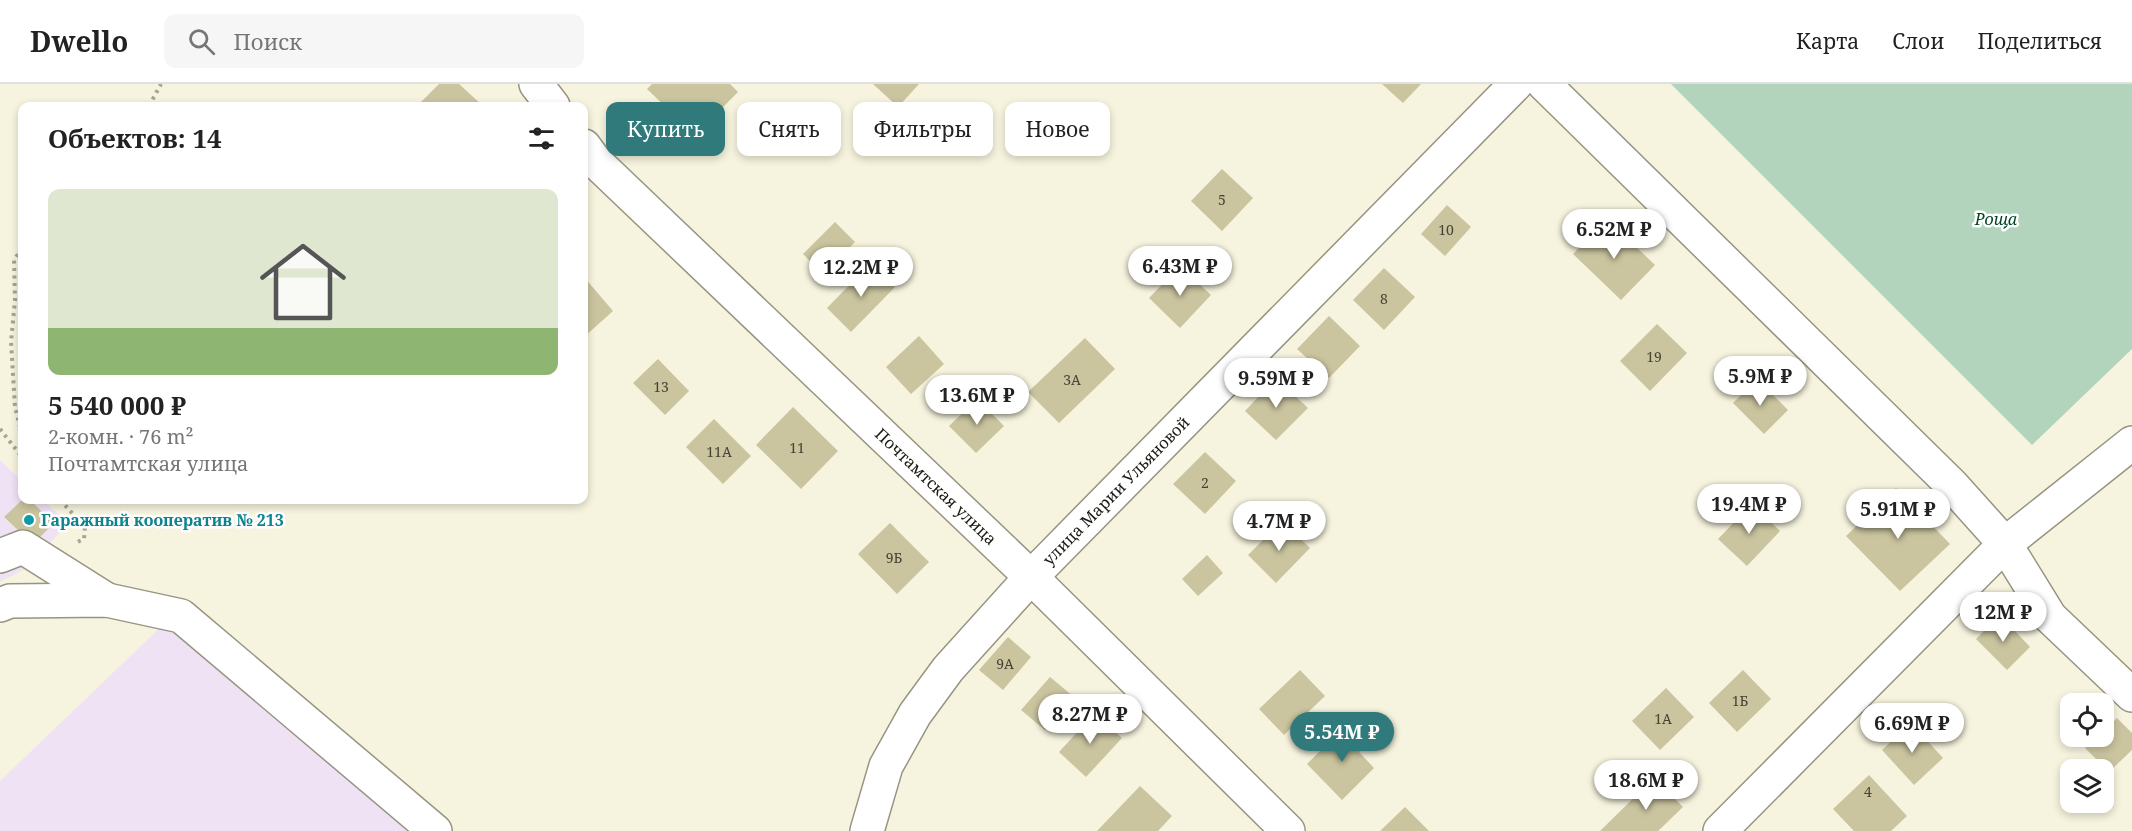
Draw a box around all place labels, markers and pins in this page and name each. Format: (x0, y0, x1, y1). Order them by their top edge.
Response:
pin: 6.52M ₽ (1559, 209, 1669, 260)
pin: 6.43M ₽ (1125, 246, 1235, 297)
pin: 12.2M ₽ (806, 247, 916, 298)
pin: 5.9M ₽ (1711, 356, 1809, 407)
pin: 9.59M ₽ (1221, 358, 1331, 409)
pin: 13.6M ₽ (922, 375, 1032, 426)
pin: 19.4M ₽ (1694, 484, 1804, 535)
pin: 5.91M ₽ (1843, 489, 1953, 540)
pin: 4.7M ₽ (1230, 501, 1328, 552)
place label: Гаражный кооператив № 213 (41, 509, 284, 531)
marker: Гаражный кооператив № 213 (22, 513, 36, 527)
pin: 12M ₽ (1961, 592, 2045, 643)
pin: 8.27M ₽ (1035, 694, 1145, 745)
pin: 6.69M ₽ (1857, 703, 1967, 754)
pin: 5.54M ₽ (1287, 712, 1397, 763)
pin: 18.6M ₽ (1591, 760, 1701, 811)

